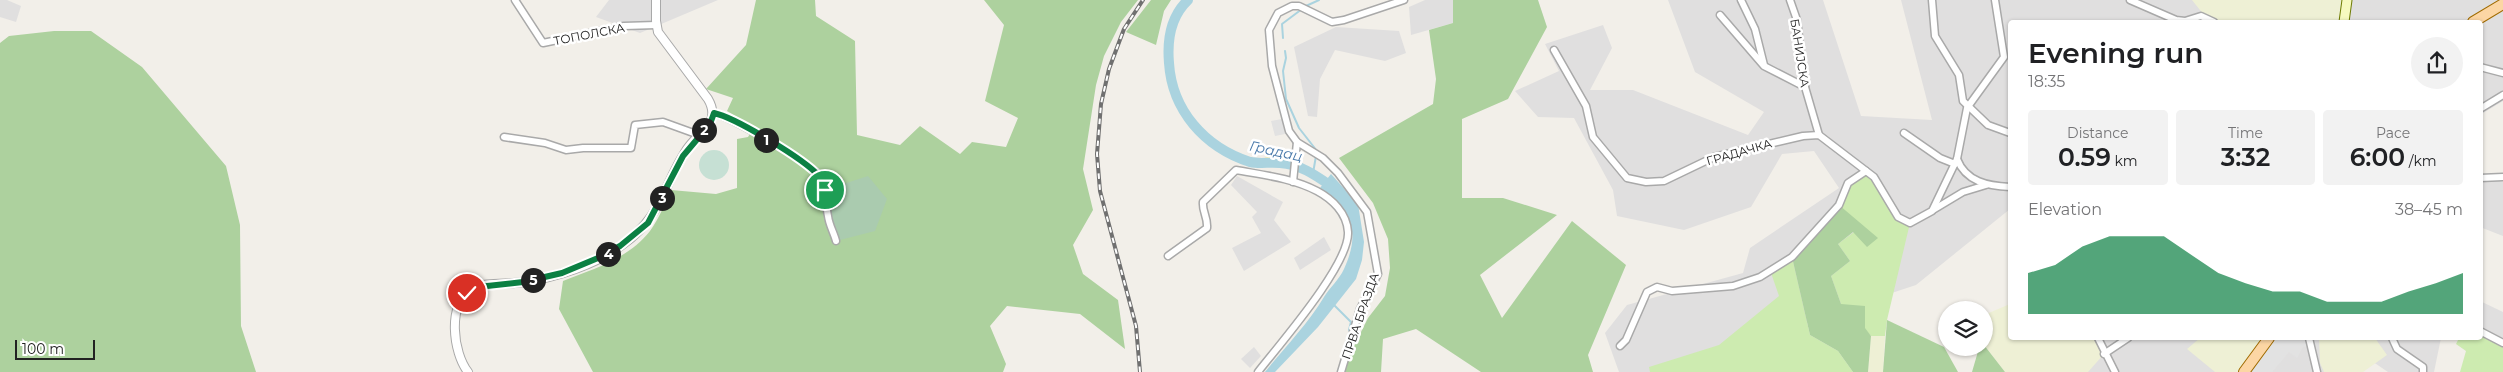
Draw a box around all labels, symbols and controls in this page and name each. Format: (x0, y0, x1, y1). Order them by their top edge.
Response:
street label: БАНИЈСКА (1787, 18, 1813, 88)
street label: ТОПОЛСКА (552, 20, 626, 48)
text: Evening run (2028, 36, 2203, 70)
button: share (2411, 37, 2463, 89)
text: 18:35 (2028, 72, 2065, 91)
pin: 2 (692, 118, 716, 142)
text: 2 (700, 121, 709, 139)
text: Distance (2067, 124, 2129, 142)
text: Time (2228, 124, 2263, 142)
text: Pace (2376, 124, 2410, 142)
pin: 1 (754, 128, 778, 152)
text: 1 (764, 131, 769, 149)
street label: ГРАДАЧКА (1705, 135, 1774, 168)
water label: Градац (1248, 137, 1304, 165)
text: 0.59 (2058, 142, 2111, 172)
text: 3:32 (2221, 142, 2270, 172)
text: 6:00 (2350, 142, 2405, 172)
text: km (2111, 152, 2138, 170)
text: /km (2405, 152, 2437, 170)
pin (804, 169, 846, 211)
icon: arrive (811, 176, 839, 204)
pin: 3 (650, 186, 674, 210)
text: 3 (658, 189, 667, 207)
text: Elevation (2028, 200, 2102, 219)
text: 38–45 m (2395, 200, 2463, 219)
pin: 4 (596, 242, 620, 266)
text: 4 (604, 245, 613, 263)
pin: 5 (520, 268, 546, 292)
text: 5 (529, 271, 538, 289)
street label: ПРВА БРАЗДА (1338, 271, 1382, 361)
pin (446, 272, 488, 314)
icon: check (453, 279, 481, 307)
map controls (1938, 301, 1993, 356)
button: layers (1938, 301, 1993, 356)
scale bar (15, 337, 95, 360)
text: 100 m (22, 340, 64, 358)

